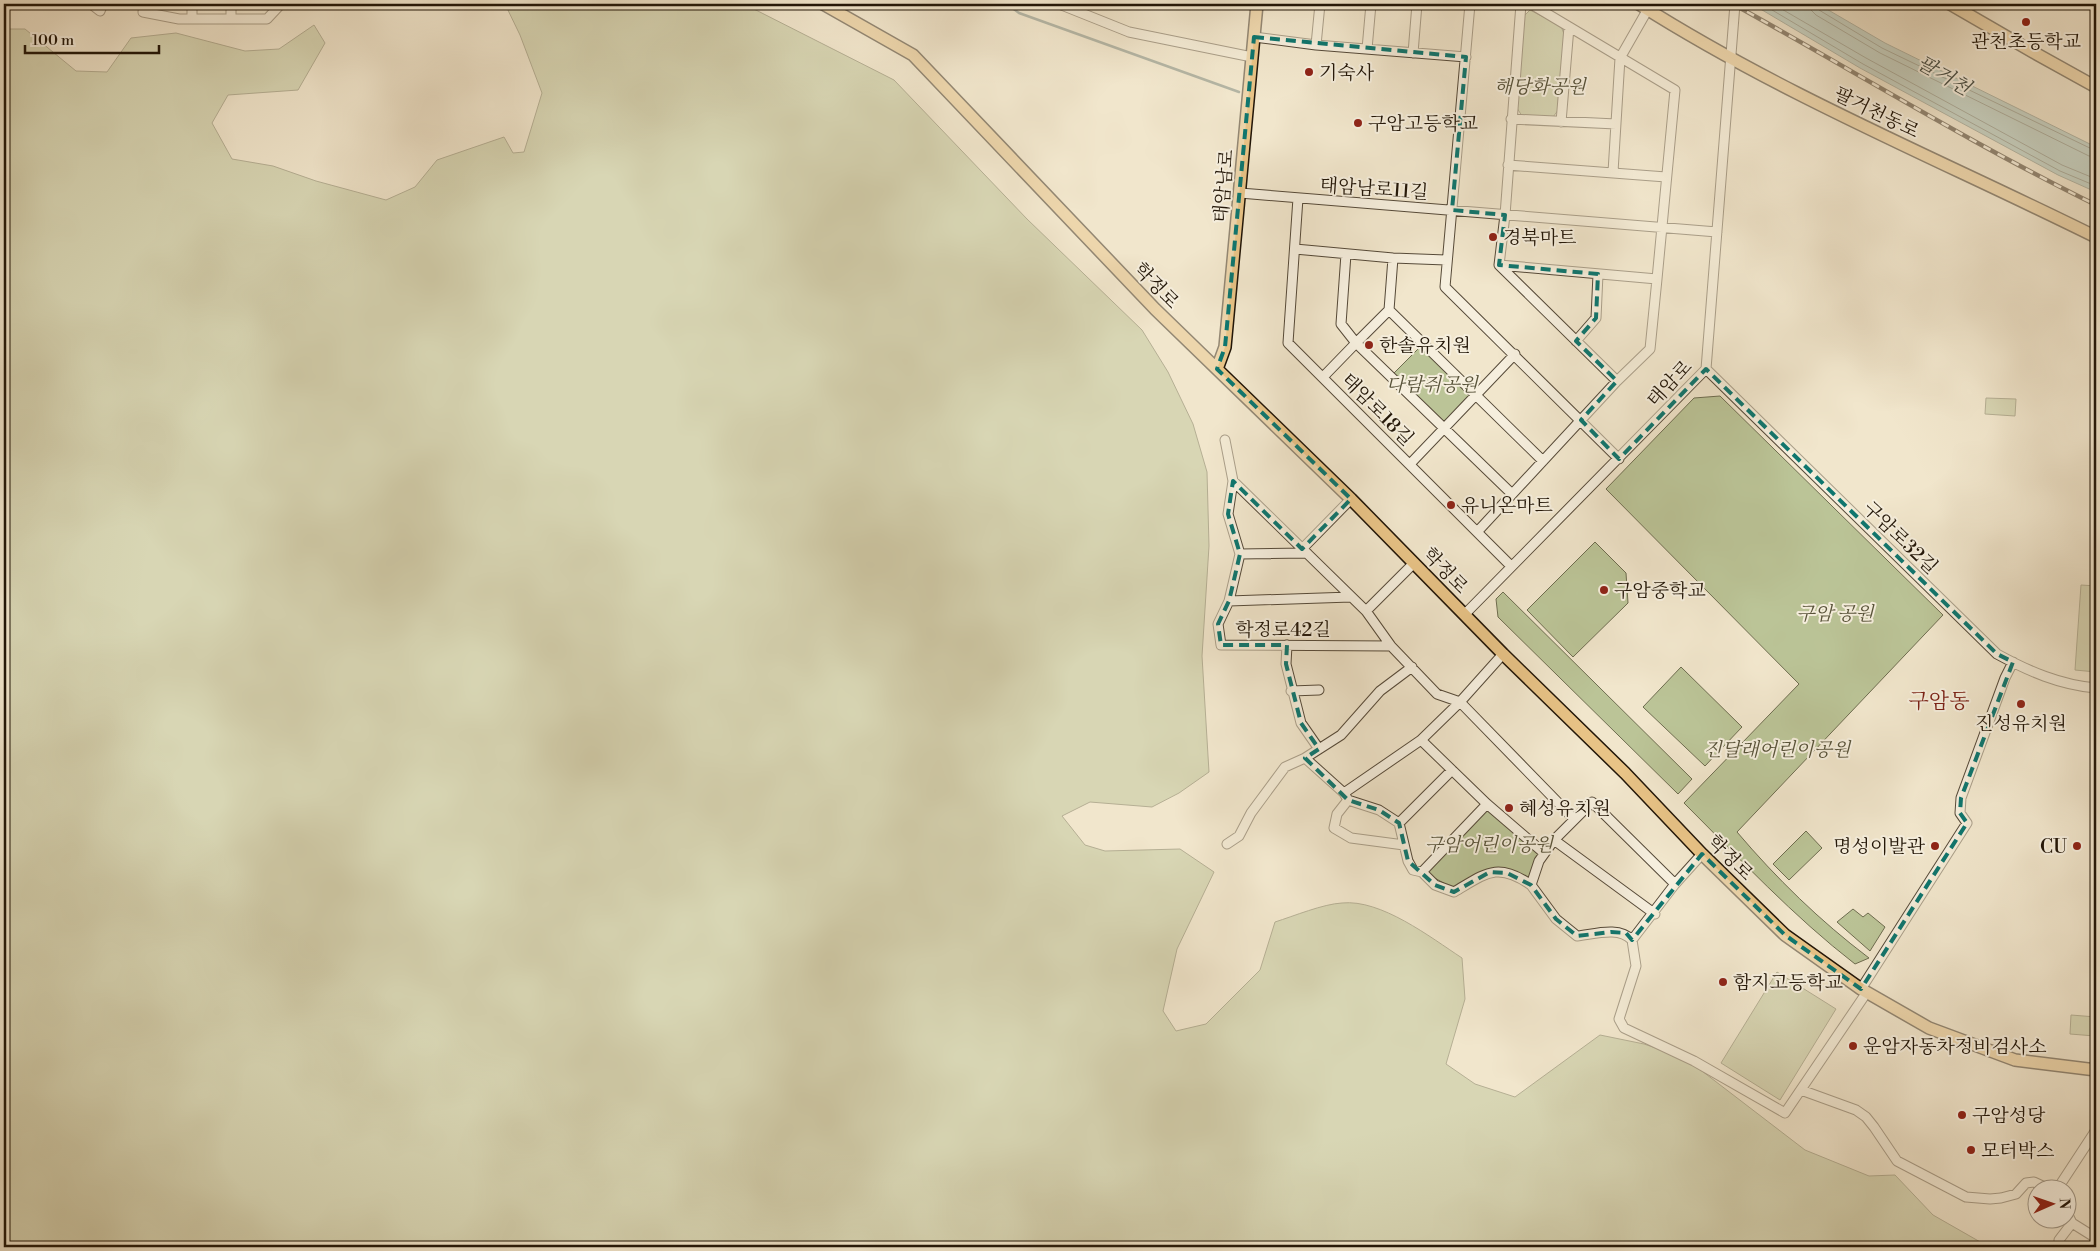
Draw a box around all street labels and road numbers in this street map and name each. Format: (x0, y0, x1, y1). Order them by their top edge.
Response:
street label: 팔거천동로 (1830, 82, 1923, 144)
street label: 태암남로 (1209, 148, 1239, 224)
street label: 태암남로11길 (1319, 173, 1429, 205)
street label: 학정로 (1129, 258, 1184, 314)
street label: 태암로 (1642, 355, 1697, 412)
street label: 태암로18길 (1336, 368, 1419, 451)
street label: 구암로32길 (1858, 496, 1943, 579)
street label: 학정로 (1418, 543, 1473, 599)
street label: 학정로42길 (1235, 618, 1331, 642)
street label: 학정로 (1702, 830, 1758, 886)

